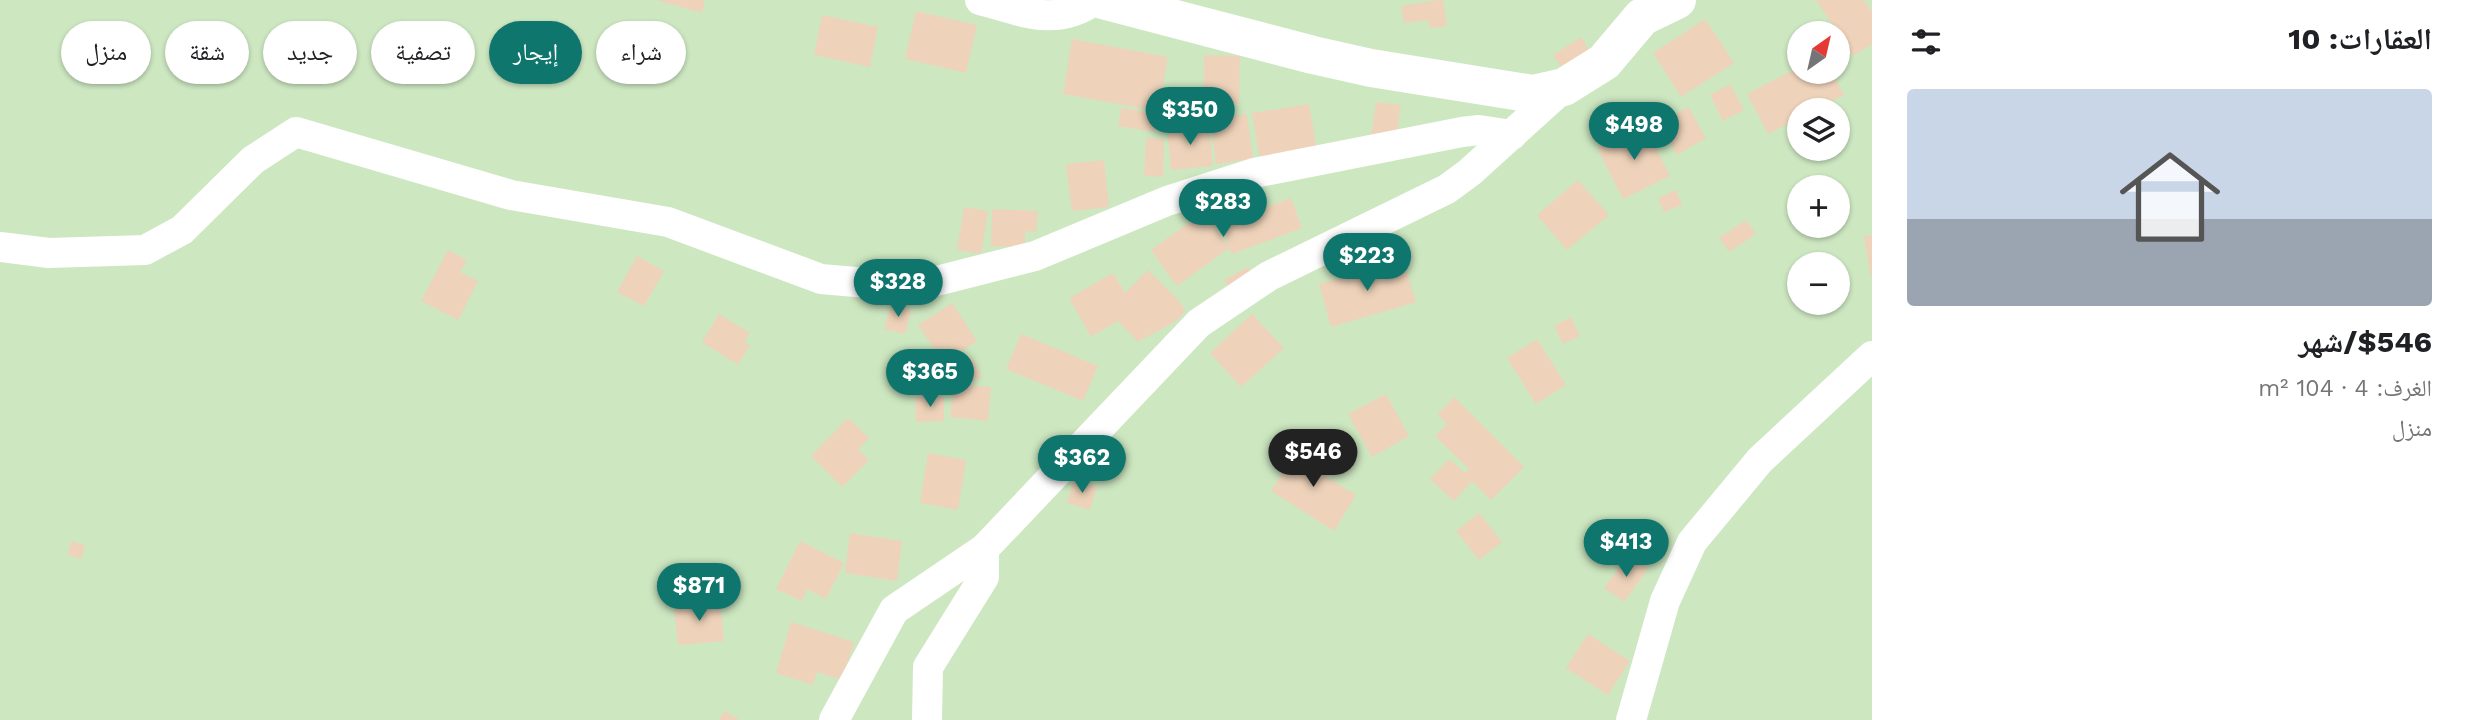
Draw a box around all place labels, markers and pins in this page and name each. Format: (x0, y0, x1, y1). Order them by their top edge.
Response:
pin: $350 (1149, 88, 1231, 147)
pin: $498 (1593, 102, 1675, 162)
pin: $283 (1182, 180, 1264, 239)
pin: $223 (1326, 233, 1408, 293)
pin: $328 (857, 260, 939, 319)
pin: $365 (889, 350, 971, 409)
pin: $546 (1272, 430, 1354, 489)
pin: $362 (1041, 435, 1123, 495)
pin: $413 (1585, 520, 1667, 579)
pin: $871 (658, 564, 740, 623)

